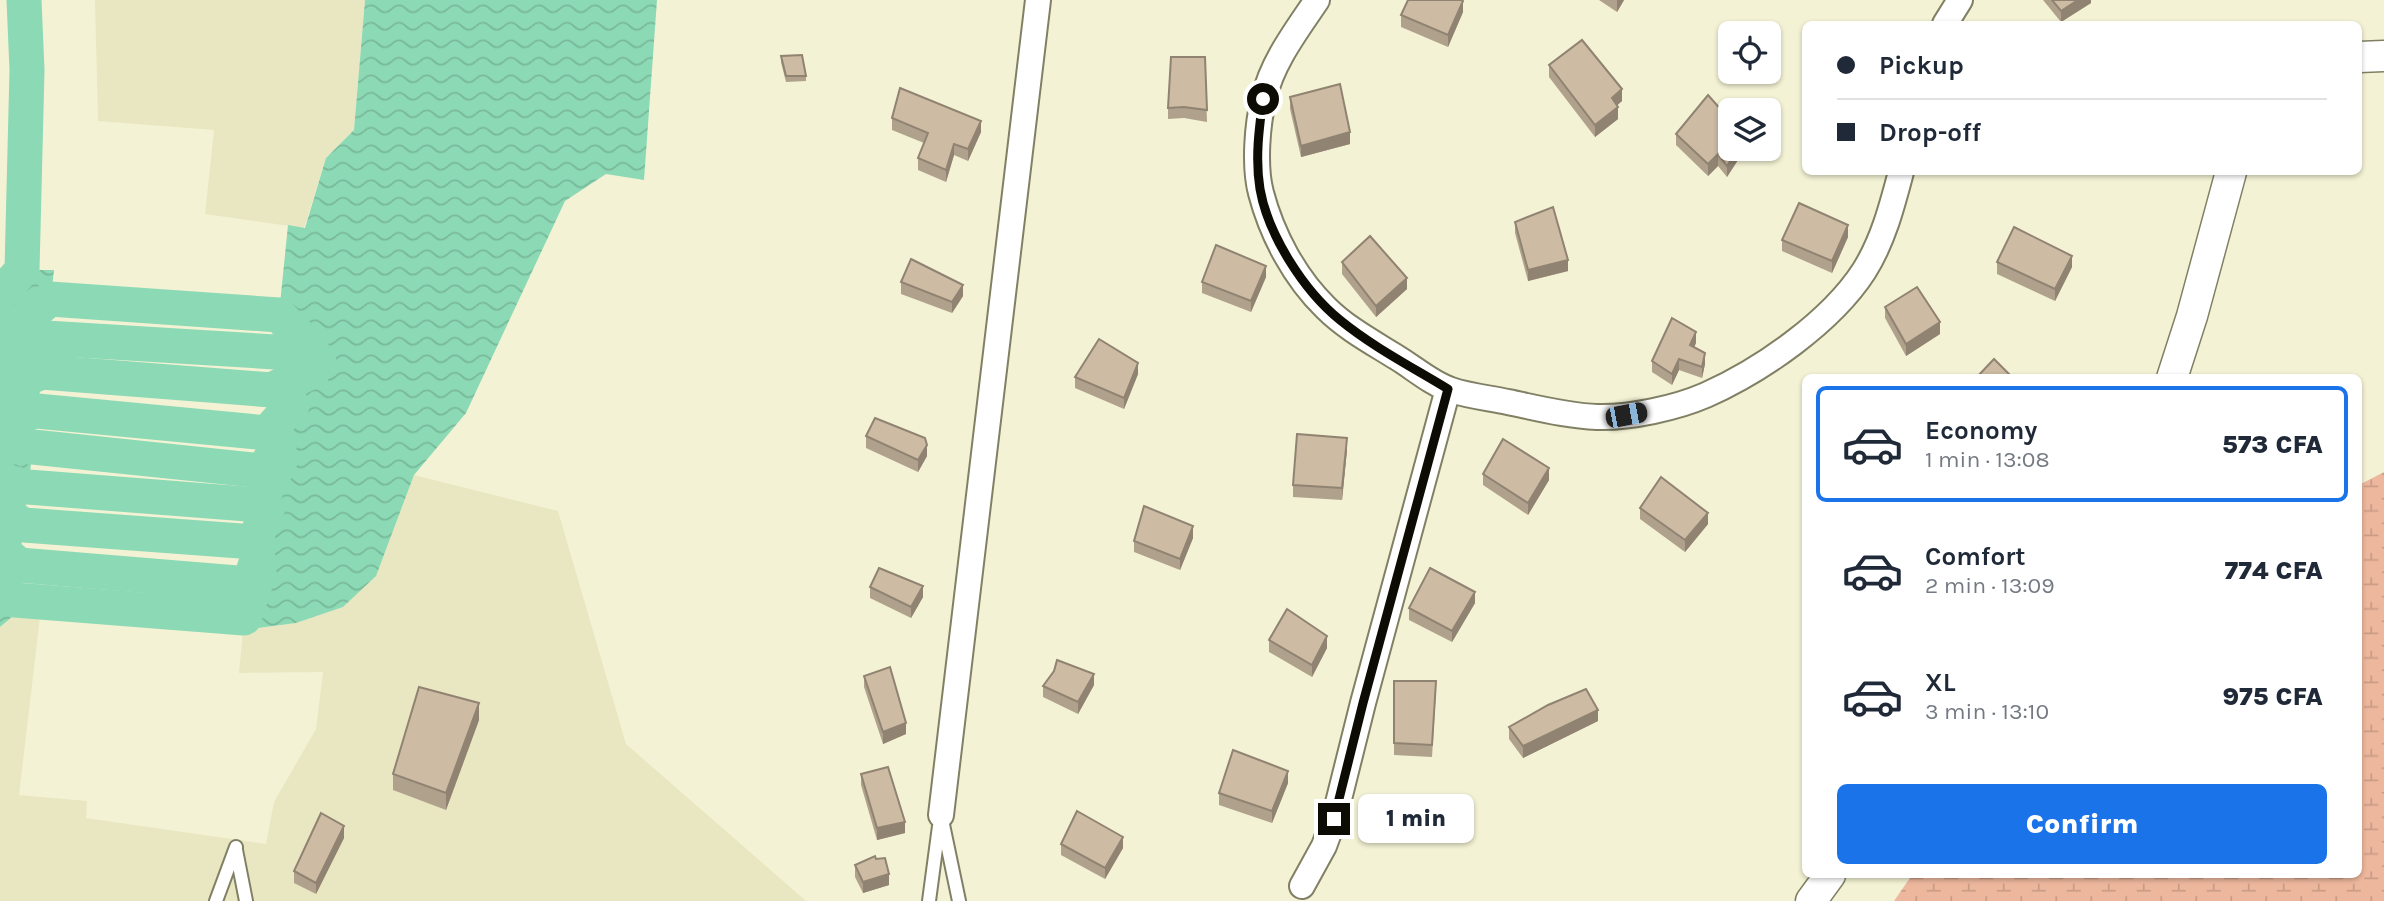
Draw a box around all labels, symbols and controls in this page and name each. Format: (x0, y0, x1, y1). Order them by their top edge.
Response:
map controls (1718, 21, 1781, 161)
button: locate (1718, 21, 1781, 84)
text: Pickup (1879, 50, 1964, 81)
route start (1247, 83, 1279, 115)
button: layers (1718, 98, 1781, 161)
text: Drop-off (1879, 117, 1981, 148)
car (1604, 401, 1649, 429)
icon: car (1841, 413, 1904, 476)
text: Economy (1925, 415, 2037, 446)
text: 573 CFA (2222, 429, 2323, 460)
text: 1 min · 13:08 (1925, 446, 2050, 473)
icon: car (1841, 539, 1904, 602)
text: Comfort (1925, 541, 2026, 572)
text: 774 CFA (2225, 555, 2323, 586)
text: 2 min · 13:09 (1925, 572, 2055, 599)
icon: car (1841, 665, 1904, 728)
text: XL (1925, 667, 1956, 698)
text: 975 CFA (2222, 681, 2323, 712)
text: 3 min · 13:10 (1925, 698, 2049, 725)
button: Confirm (1837, 784, 2327, 864)
callout: 1 min (1358, 794, 1474, 844)
route end (1318, 803, 1350, 835)
text: 1 min (1386, 805, 1446, 832)

